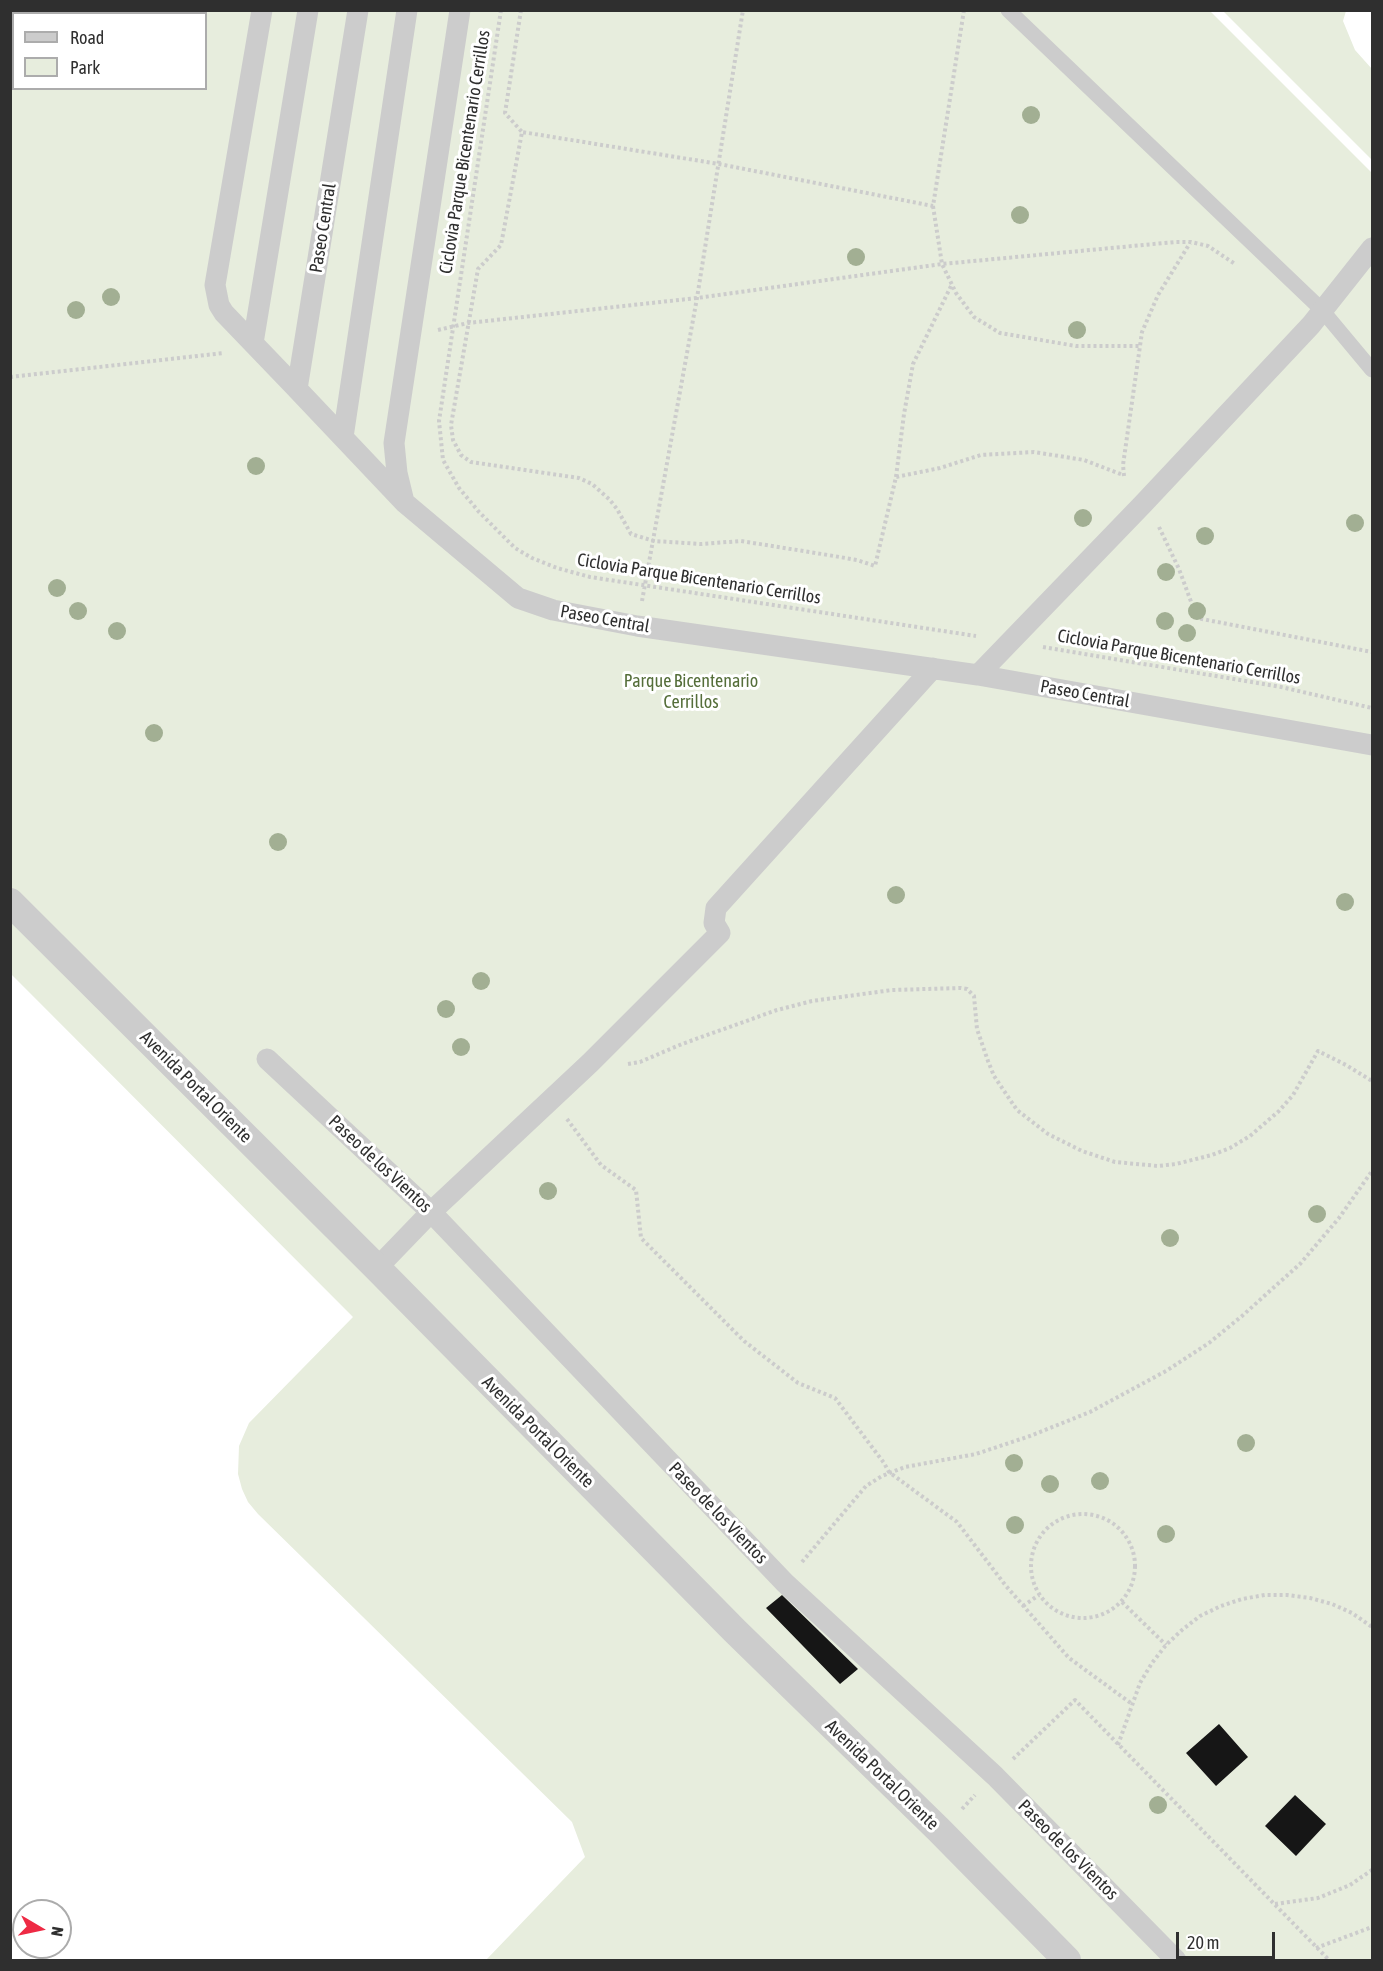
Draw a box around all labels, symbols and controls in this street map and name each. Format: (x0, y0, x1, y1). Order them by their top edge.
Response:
legend (12, 12, 207, 90)
text: Road (70, 27, 104, 48)
street label: Ciclovia Parque Bicentenario Cerrillos (435, 29, 495, 275)
text: Park (70, 57, 100, 78)
street label: Paseo Central (305, 182, 341, 274)
street label: Ciclovia Parque Bicentenario Cerrillos (576, 549, 822, 609)
street label: Paseo Central (559, 601, 651, 637)
street label: Ciclovia Parque Bicentenario Cerrillos (1056, 625, 1302, 689)
park label: Parque Bicentenario Cerrillos (624, 670, 758, 712)
street label: Paseo Central (1039, 676, 1131, 712)
street label: Avenida Portal Oriente (135, 1026, 257, 1148)
street label: Paseo de los Vientos (324, 1111, 436, 1217)
street label: Avenida Portal Oriente (477, 1371, 599, 1493)
street label: Paseo de los Vientos (664, 1458, 772, 1568)
street label: Avenida Portal Oriente (821, 1715, 943, 1835)
street label: Paseo de los Vientos (1013, 1795, 1123, 1905)
north arrow (12, 1899, 72, 1959)
scale bar (1179, 1920, 1278, 1958)
text: N (48, 1925, 67, 1938)
text: 20 m (1187, 1932, 1219, 1953)

